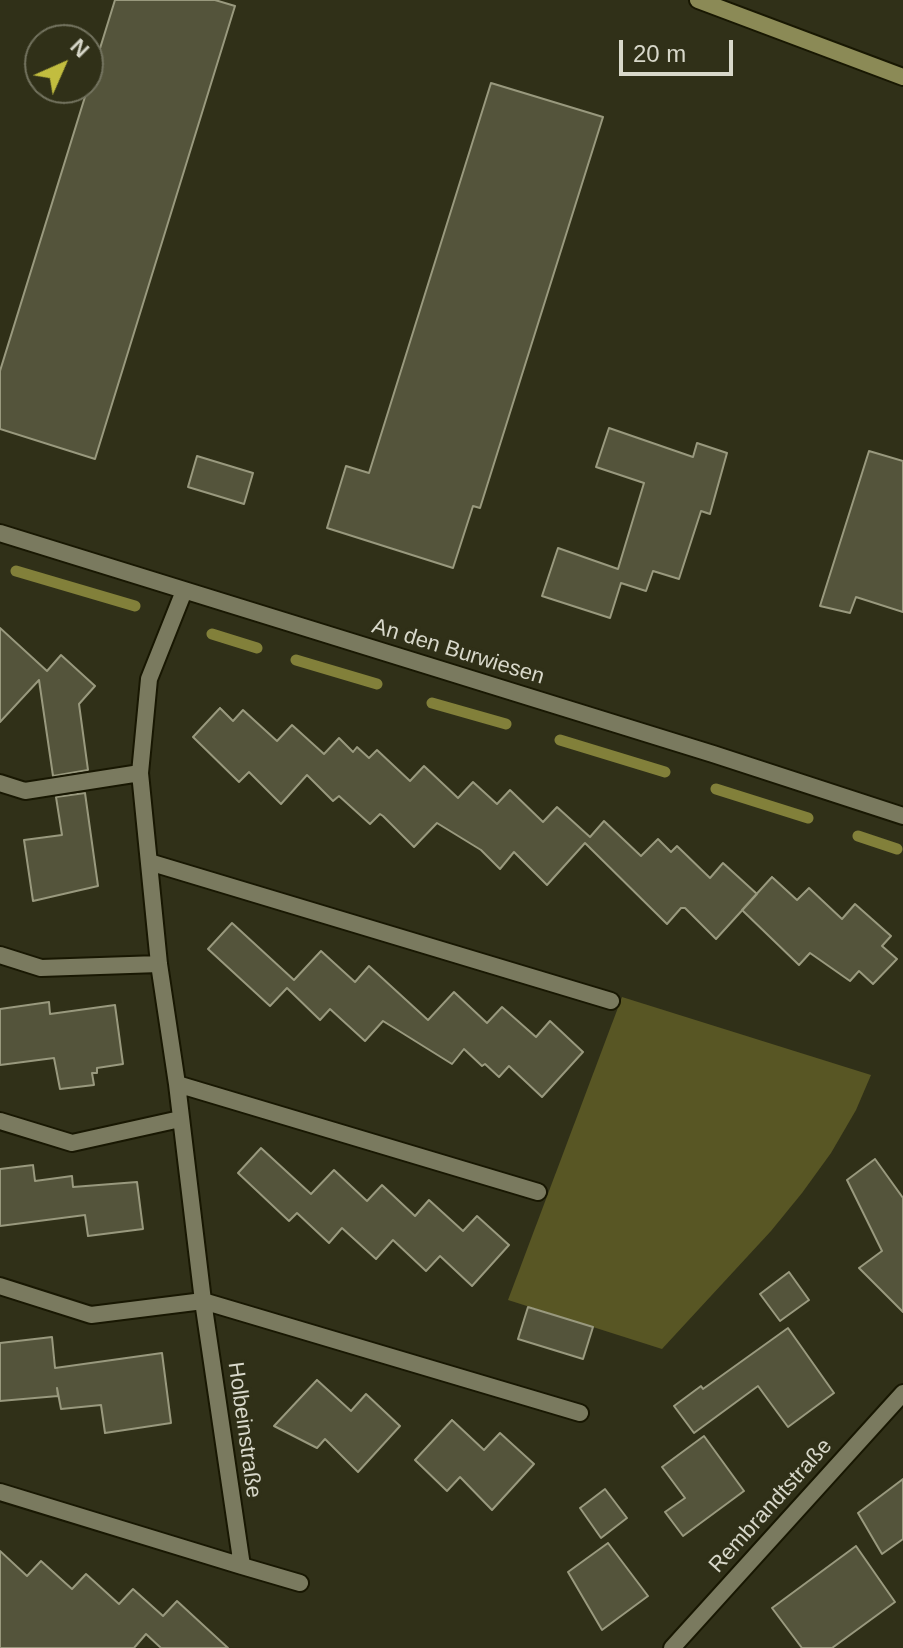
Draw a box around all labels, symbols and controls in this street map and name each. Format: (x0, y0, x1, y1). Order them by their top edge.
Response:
north arrow (24, 24, 104, 104)
scale bar (623, 24, 737, 74)
text: N (65, 34, 94, 63)
text: 20 m (633, 40, 686, 67)
street label: An den Burwiesen (369, 613, 547, 691)
street label: Holbeinstraße (221, 1360, 267, 1500)
street label: Rembrandtstraße (704, 1434, 838, 1578)

